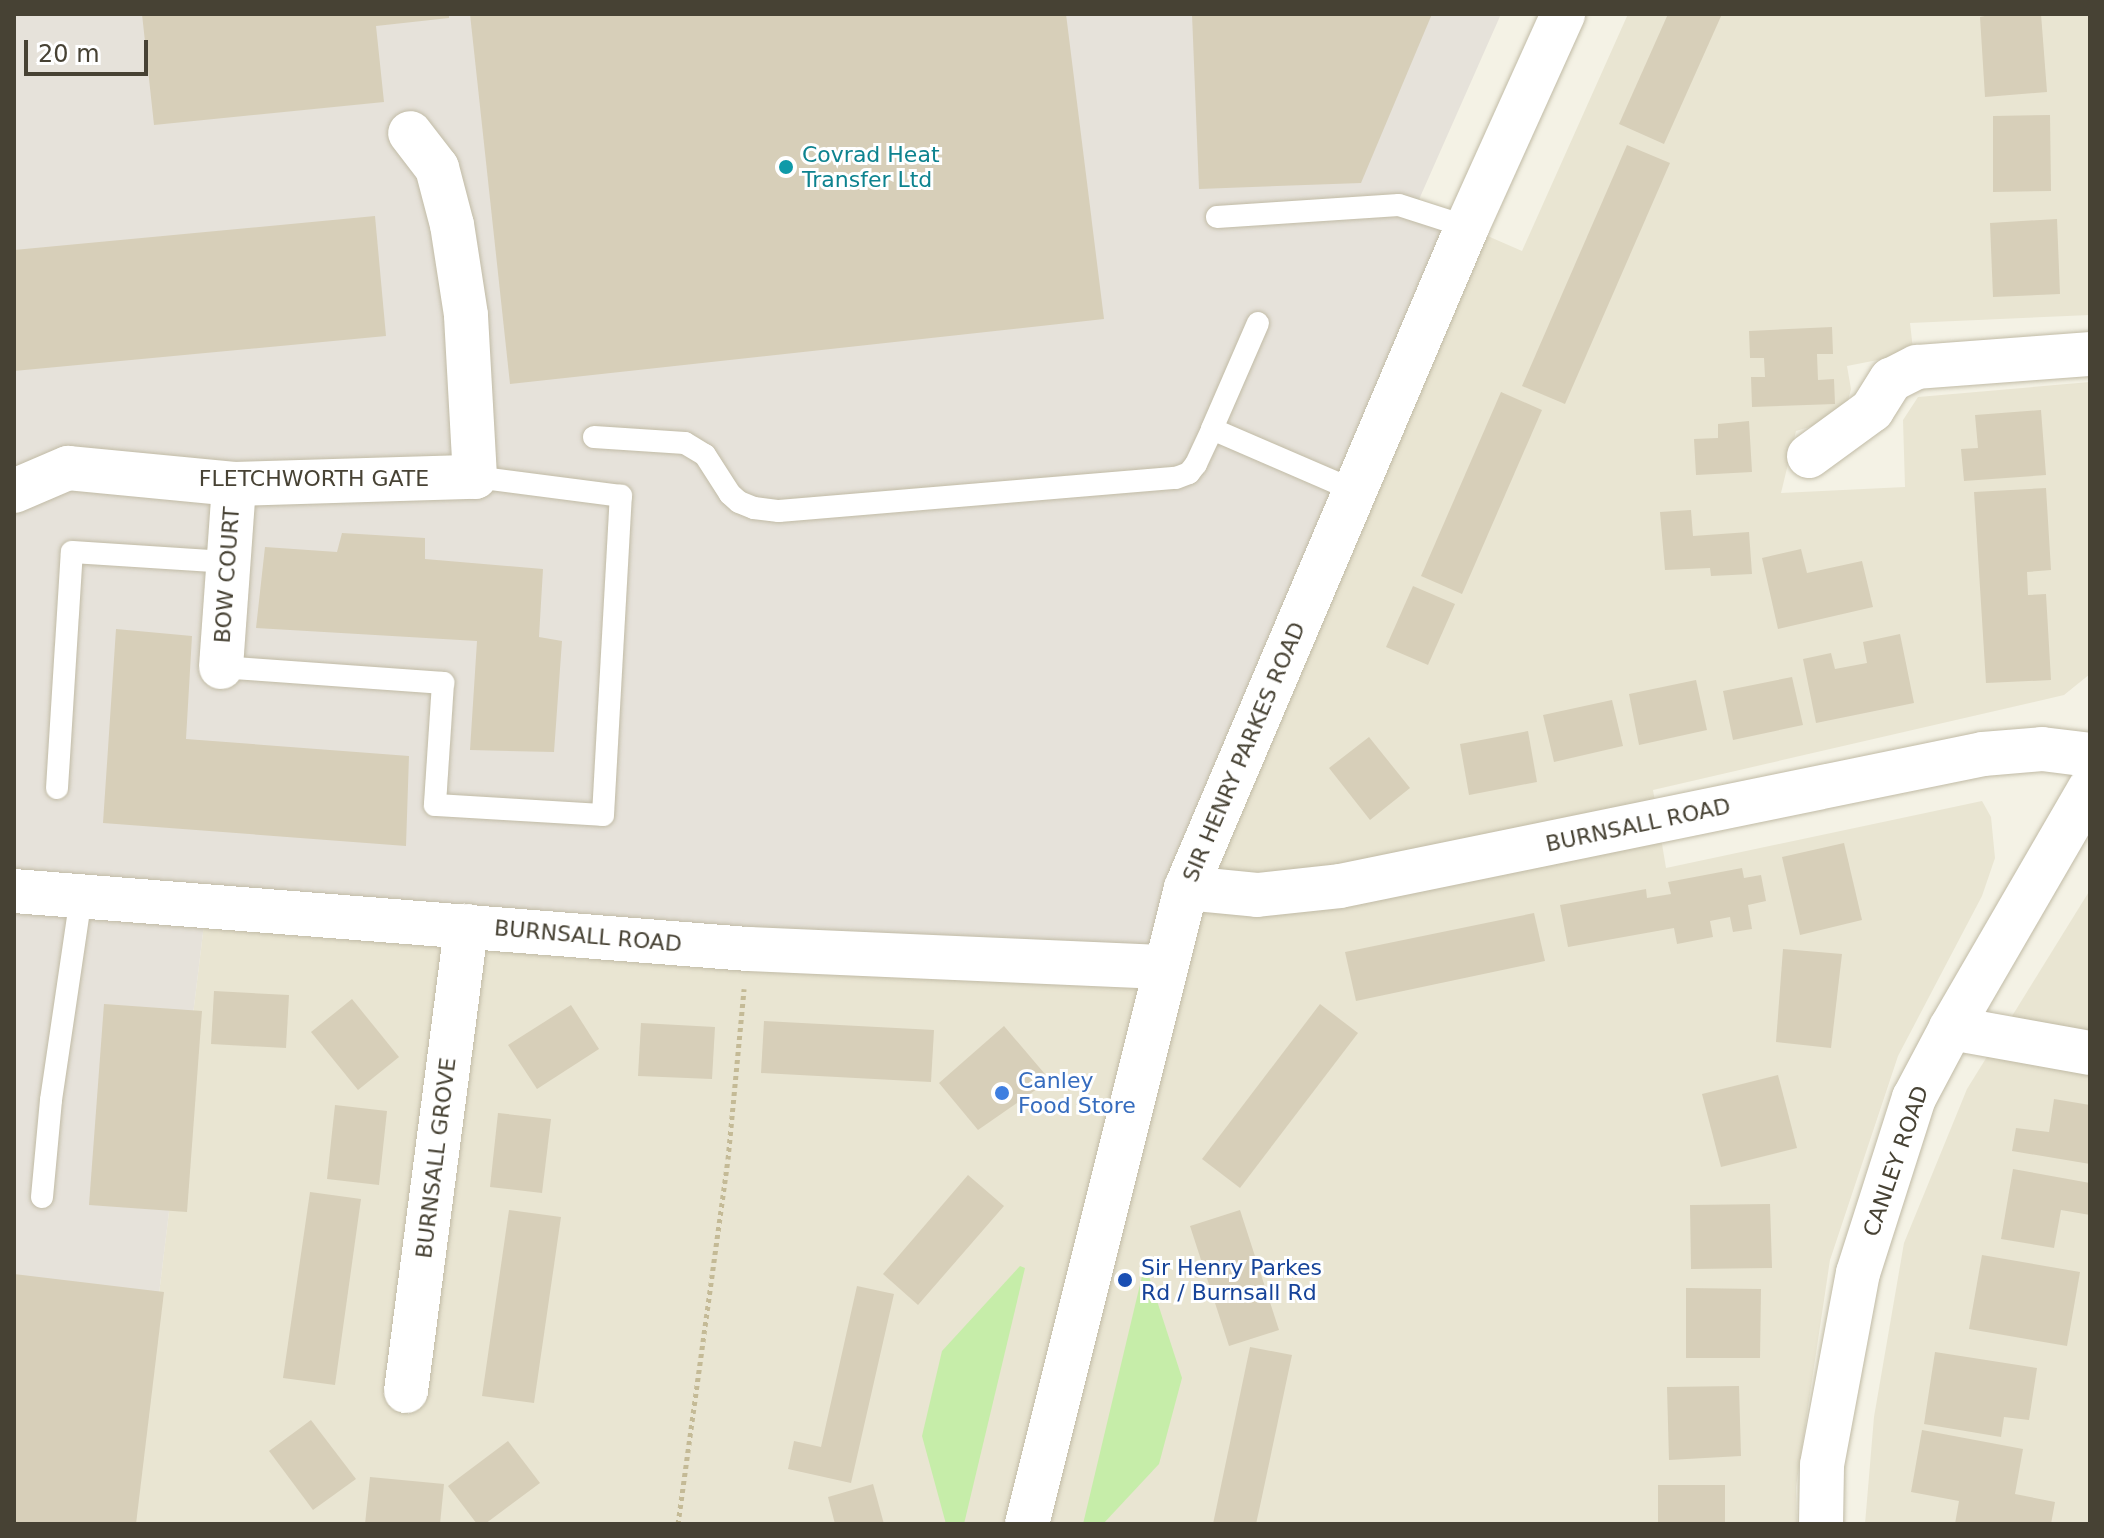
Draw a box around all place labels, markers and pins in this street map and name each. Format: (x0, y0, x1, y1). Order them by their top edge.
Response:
place label: Covrad Heat Transfer Ltd (802, 141, 940, 192)
marker: Covrad Heat Transfer Ltd (777, 158, 795, 176)
place label: Canley Food Store (1018, 1067, 1136, 1118)
marker: Canley Food Store (993, 1084, 1011, 1102)
place label: Sir Henry Parkes Rd / Burnsall Rd (1141, 1254, 1322, 1306)
marker: Sir Henry Parkes Rd / Burnsall Rd (1116, 1271, 1134, 1289)

